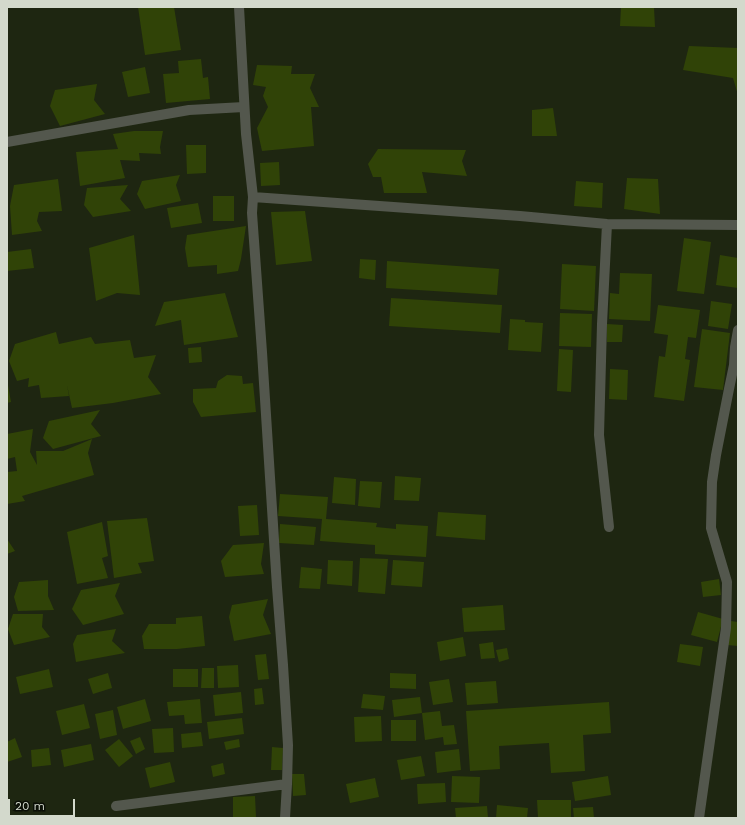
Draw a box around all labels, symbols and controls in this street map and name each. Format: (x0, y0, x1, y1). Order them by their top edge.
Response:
scale bar (10, 791, 77, 817)
text: 20 m (15, 799, 45, 813)

